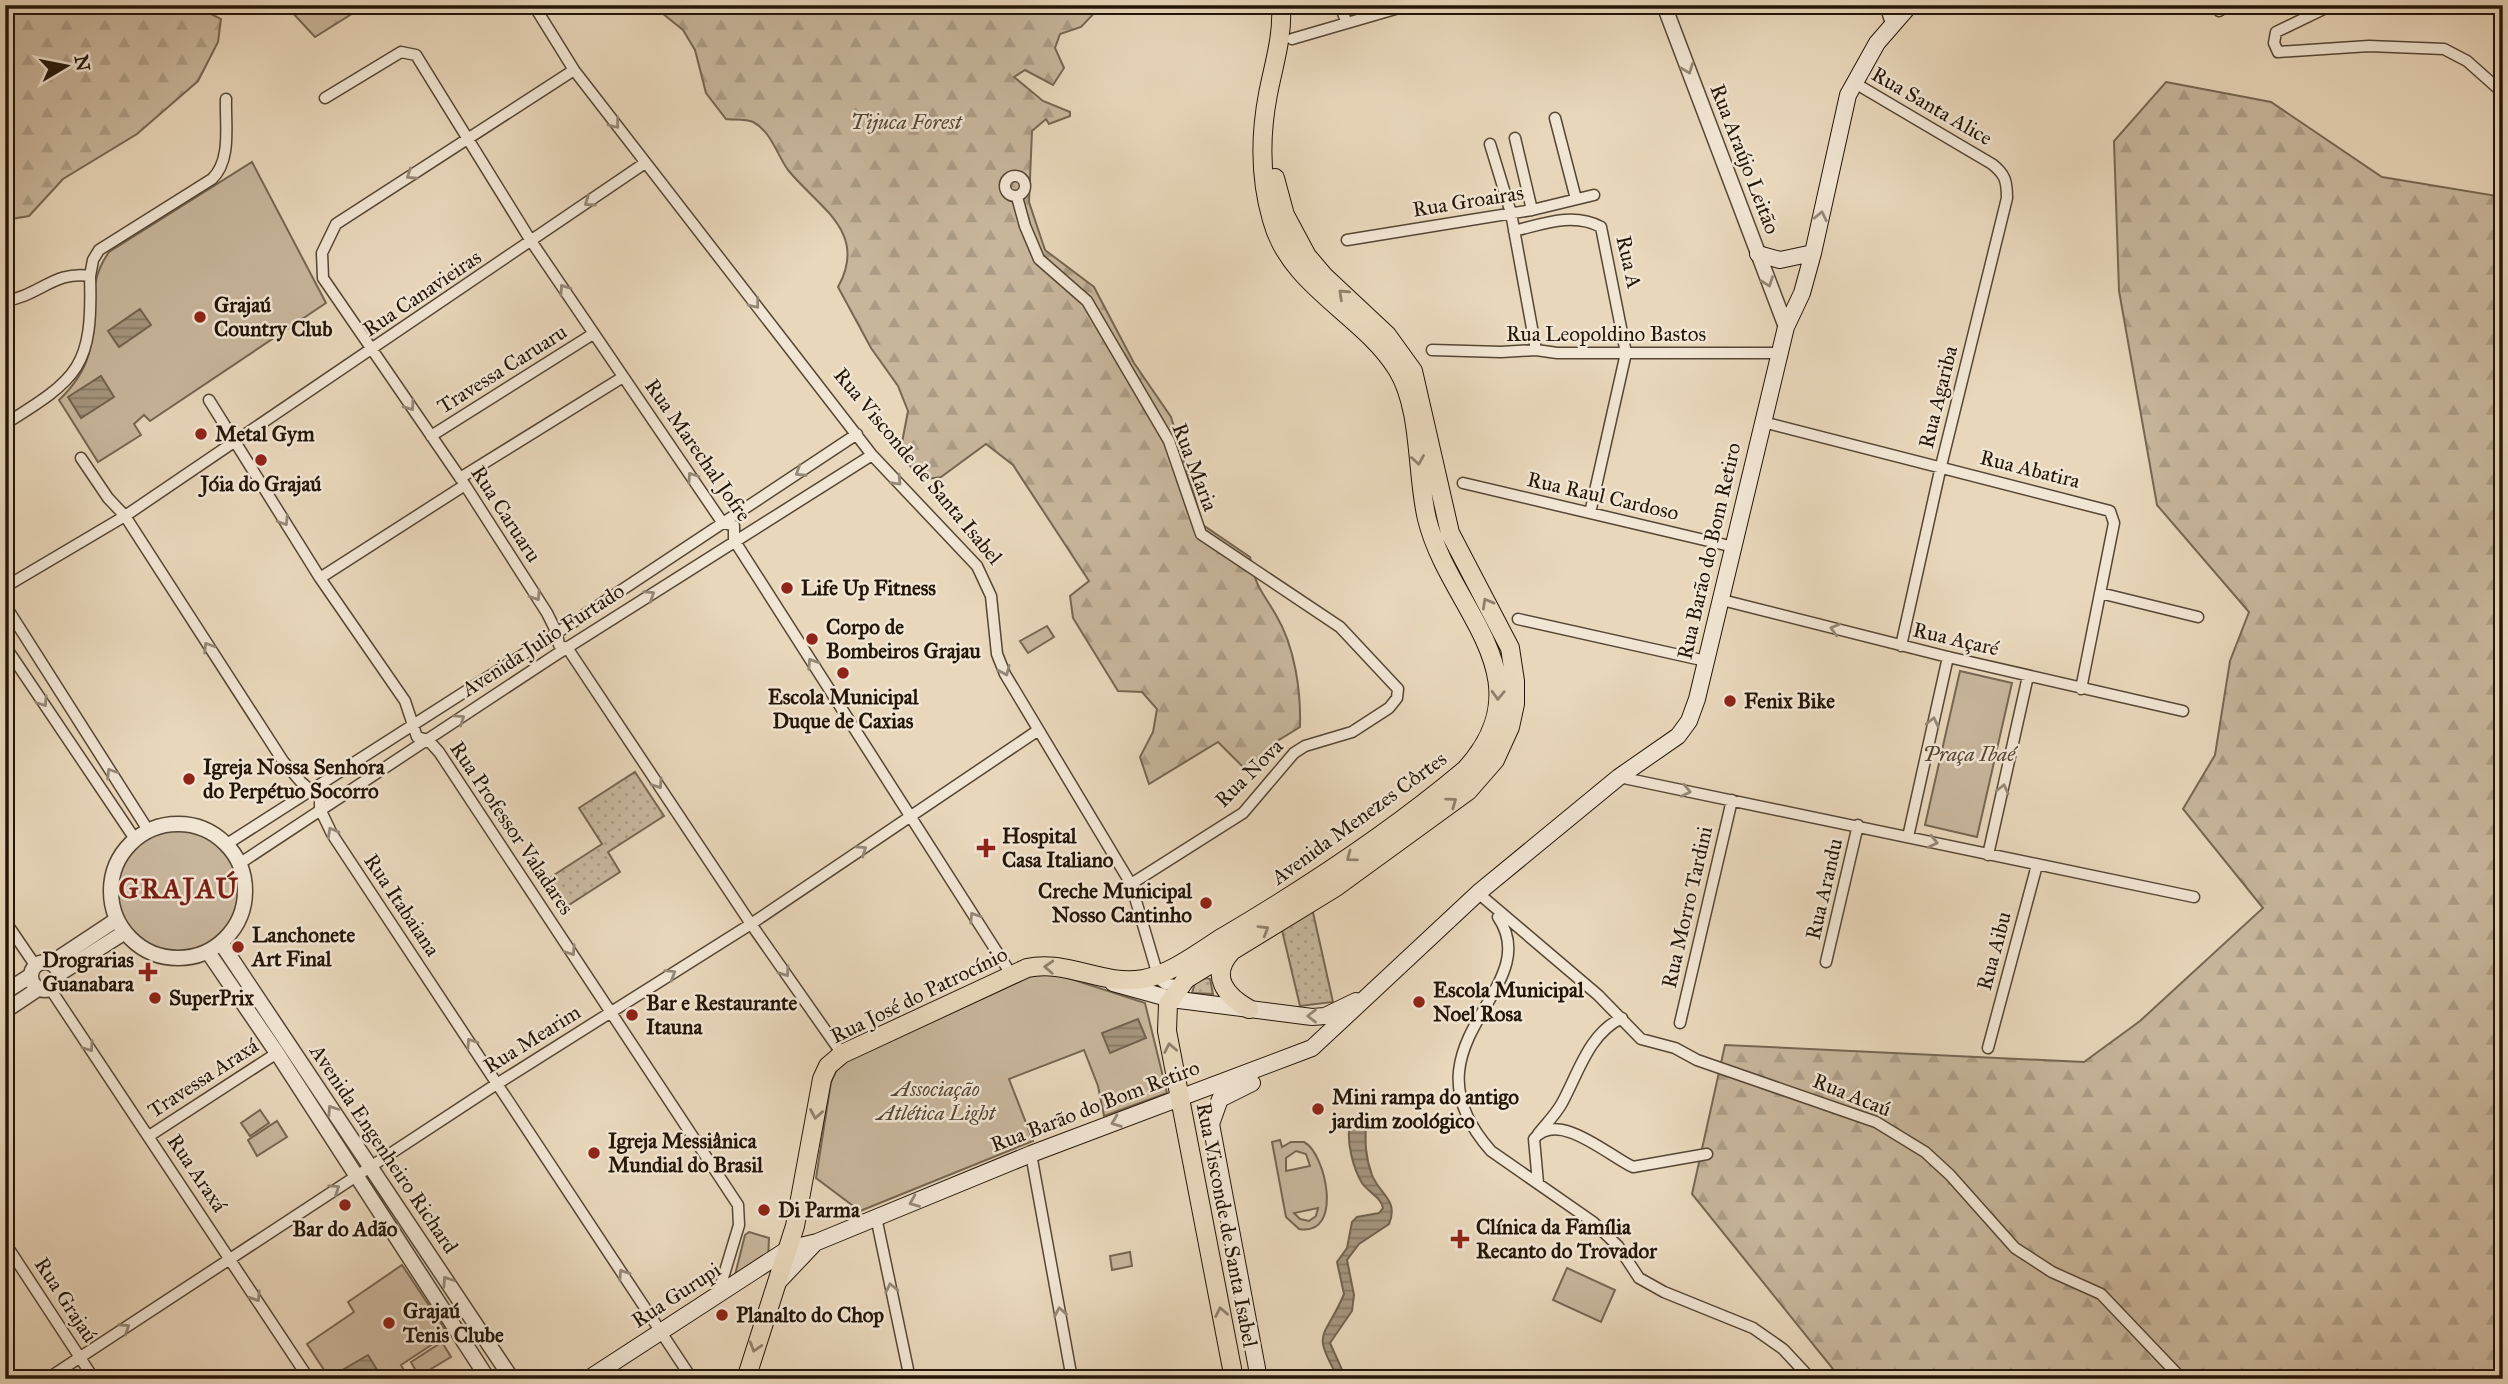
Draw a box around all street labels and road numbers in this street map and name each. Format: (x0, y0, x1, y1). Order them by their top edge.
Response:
street label: Rua Santa Alice (1867, 61, 1997, 151)
street label: Rua Araújo Leitão (1704, 80, 1786, 238)
street label: Rua Groairas (1411, 179, 1525, 223)
street label: Rua A (1610, 233, 1648, 291)
street label: Rua Canavieiras (358, 244, 486, 342)
street label: Travessa Caruaru (432, 319, 572, 419)
street label: Rua Leopoldino Bastos (1506, 321, 1706, 347)
street label: Rua Agariba (1913, 343, 1963, 451)
street label: Rua Visconde de Santa Isabel (828, 362, 1008, 570)
street label: Rua Marechal Jofre (639, 374, 757, 526)
street label: Rua Maria (1166, 419, 1224, 515)
street label: Rua Barão do Bom Retiro (1671, 440, 1747, 662)
street label: Rua Abatira (1977, 444, 2083, 494)
street label: Rua Caruaru (465, 461, 547, 567)
street label: Rua Raul Cardoso (1525, 466, 1682, 526)
street label: Avenida Julio Furtado (456, 578, 629, 703)
street label: Rua Açaré (1910, 617, 2002, 662)
street label: Rua Nova (1209, 733, 1289, 813)
street label: Rua Professor Valadares (444, 736, 580, 920)
street label: Avenida Menezes Côrtes (1265, 746, 1452, 891)
street label: Rua Morro Tardini (1656, 823, 1718, 990)
street label: Rua Arandu (1800, 836, 1848, 942)
street label: Rua Itabaiana (358, 849, 446, 961)
street label: Rua Aibu (1971, 909, 2017, 993)
street label: Rua José do Patrocínio (826, 941, 1012, 1049)
street label: Rua Mearim (479, 999, 586, 1079)
street label: Travessa Araxá (143, 1032, 263, 1123)
street label: Avenida Engenheiro Richard (304, 1039, 464, 1259)
street label: Rua Barão do Bom Retiro (987, 1054, 1203, 1158)
street label: Rua Acaú (1809, 1068, 1895, 1122)
street label: Rua Visconde de Santa Isabel (1191, 1100, 1264, 1350)
street label: Rua Araxá (162, 1129, 233, 1217)
street label: Rua Grajaú (29, 1252, 103, 1348)
street label: Rua Gurupi (626, 1256, 726, 1333)

